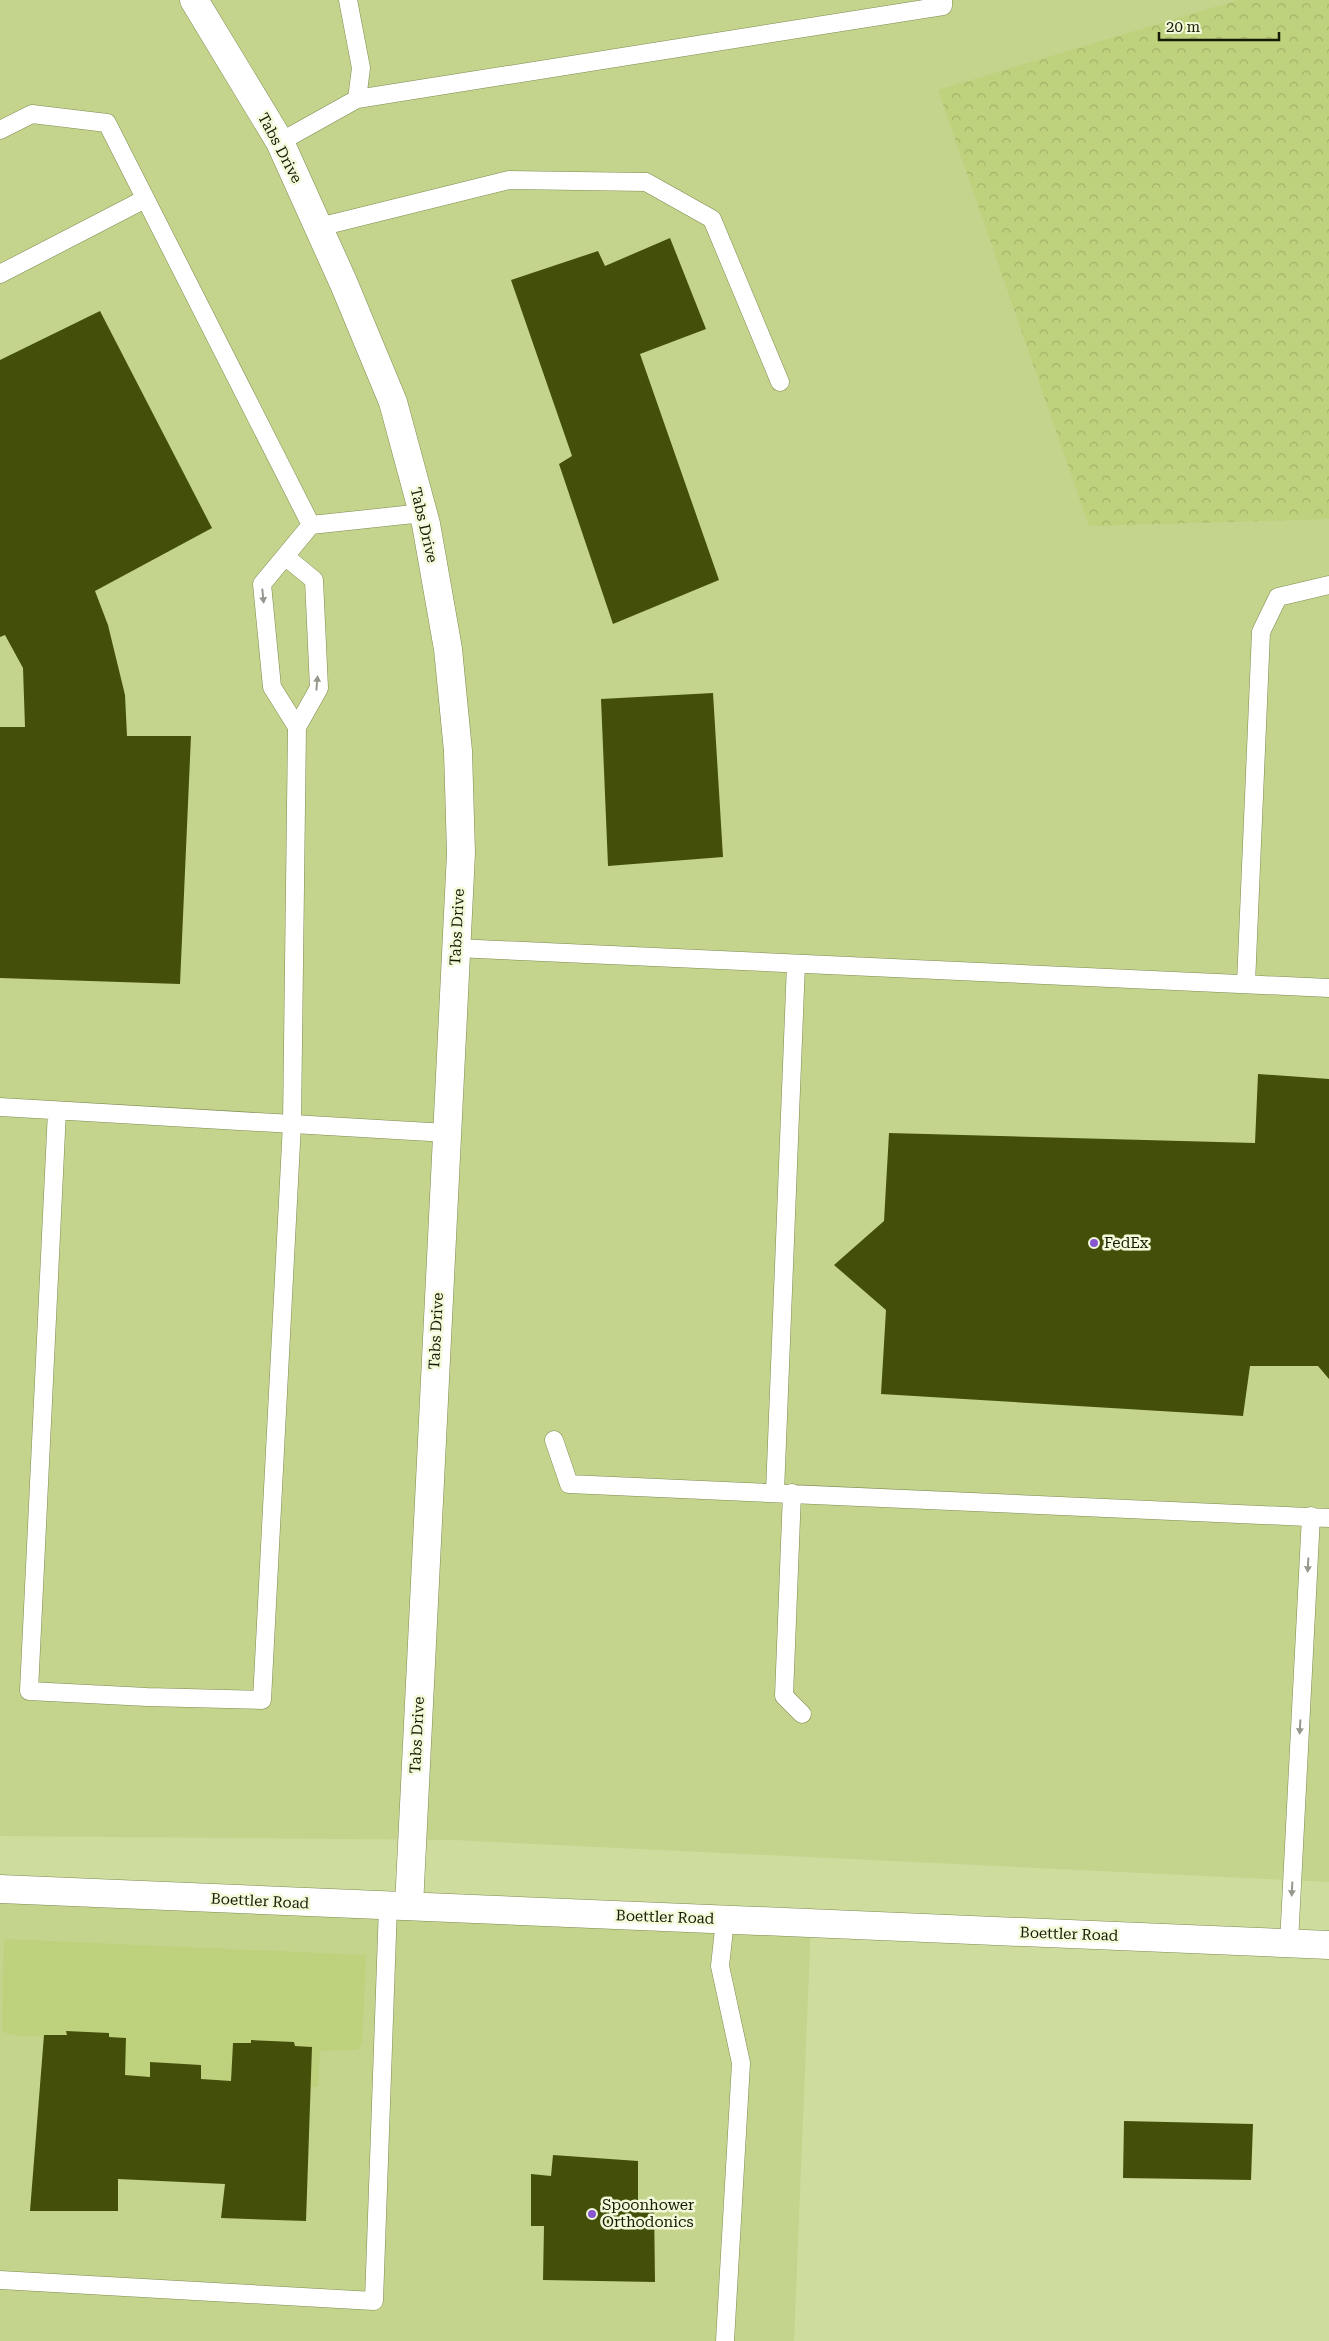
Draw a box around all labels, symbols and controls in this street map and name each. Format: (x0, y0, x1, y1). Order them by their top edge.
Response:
scale bar (1159, 10, 1279, 42)
text: 20 m (1166, 18, 1201, 36)
street label: Tabs Drive (254, 110, 306, 186)
street label: Tabs Drive (407, 485, 441, 565)
one-way arrow (259, 589, 267, 605)
one-way arrow (314, 675, 322, 691)
street label: Tabs Drive (446, 888, 468, 966)
place label: FedEx (1104, 1234, 1149, 1252)
marker: FedEx (1088, 1237, 1100, 1249)
street label: Tabs Drive (425, 1292, 447, 1370)
one-way arrow (1304, 1557, 1312, 1573)
street label: Tabs Drive (406, 1696, 428, 1774)
one-way arrow (1296, 1719, 1304, 1735)
one-way arrow (1288, 1882, 1296, 1898)
street label: Boettler Road (210, 1889, 310, 1913)
street label: Boettler Road (615, 1906, 715, 1928)
street label: Boettler Road (1019, 1923, 1119, 1945)
place label: Spoonhower Orthodonics (602, 2196, 694, 2231)
marker: Spoonhower Orthodonics (586, 2208, 598, 2220)

